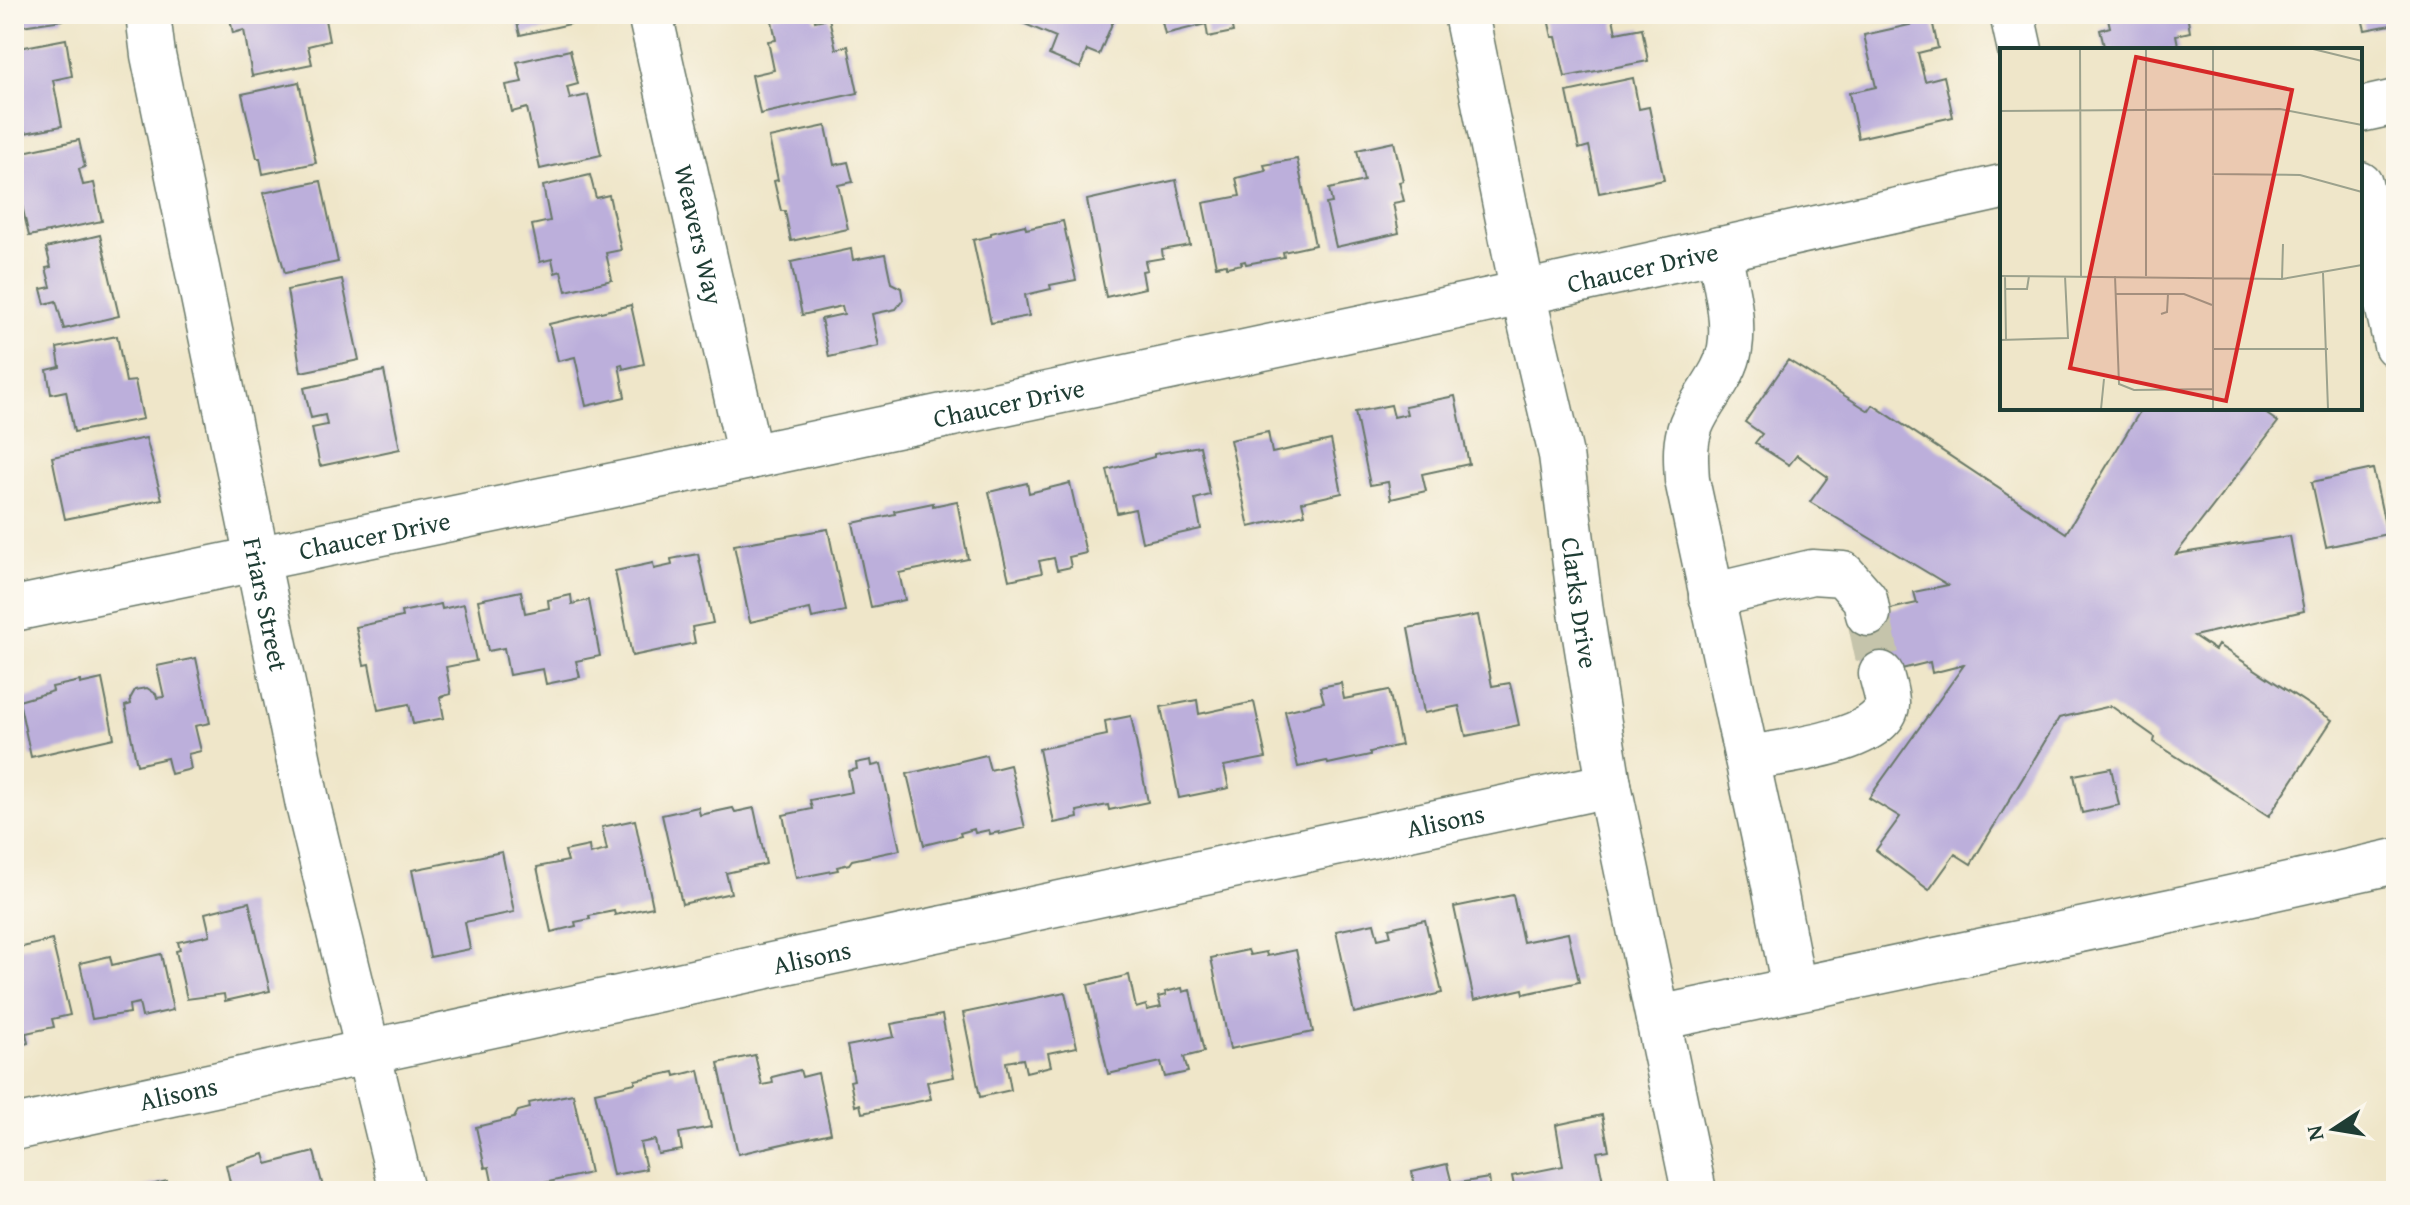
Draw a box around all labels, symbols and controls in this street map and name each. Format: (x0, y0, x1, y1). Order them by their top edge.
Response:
inset map (2000, 48, 2362, 410)
street label: Weavers Way (665, 160, 735, 308)
street label: Chaucer Drive (1563, 231, 1722, 302)
street label: Chaucer Drive (929, 367, 1088, 437)
street label: Chaucer Drive (295, 500, 454, 569)
street label: Friars Street (234, 534, 299, 674)
street label: Clarks Drive (1552, 535, 1609, 671)
street label: Alisons (1403, 793, 1488, 848)
street label: Alisons (769, 929, 854, 984)
street label: Alisons (136, 1065, 221, 1120)
north arrow (2294, 1089, 2374, 1169)
text: N (2297, 1122, 2332, 1144)

